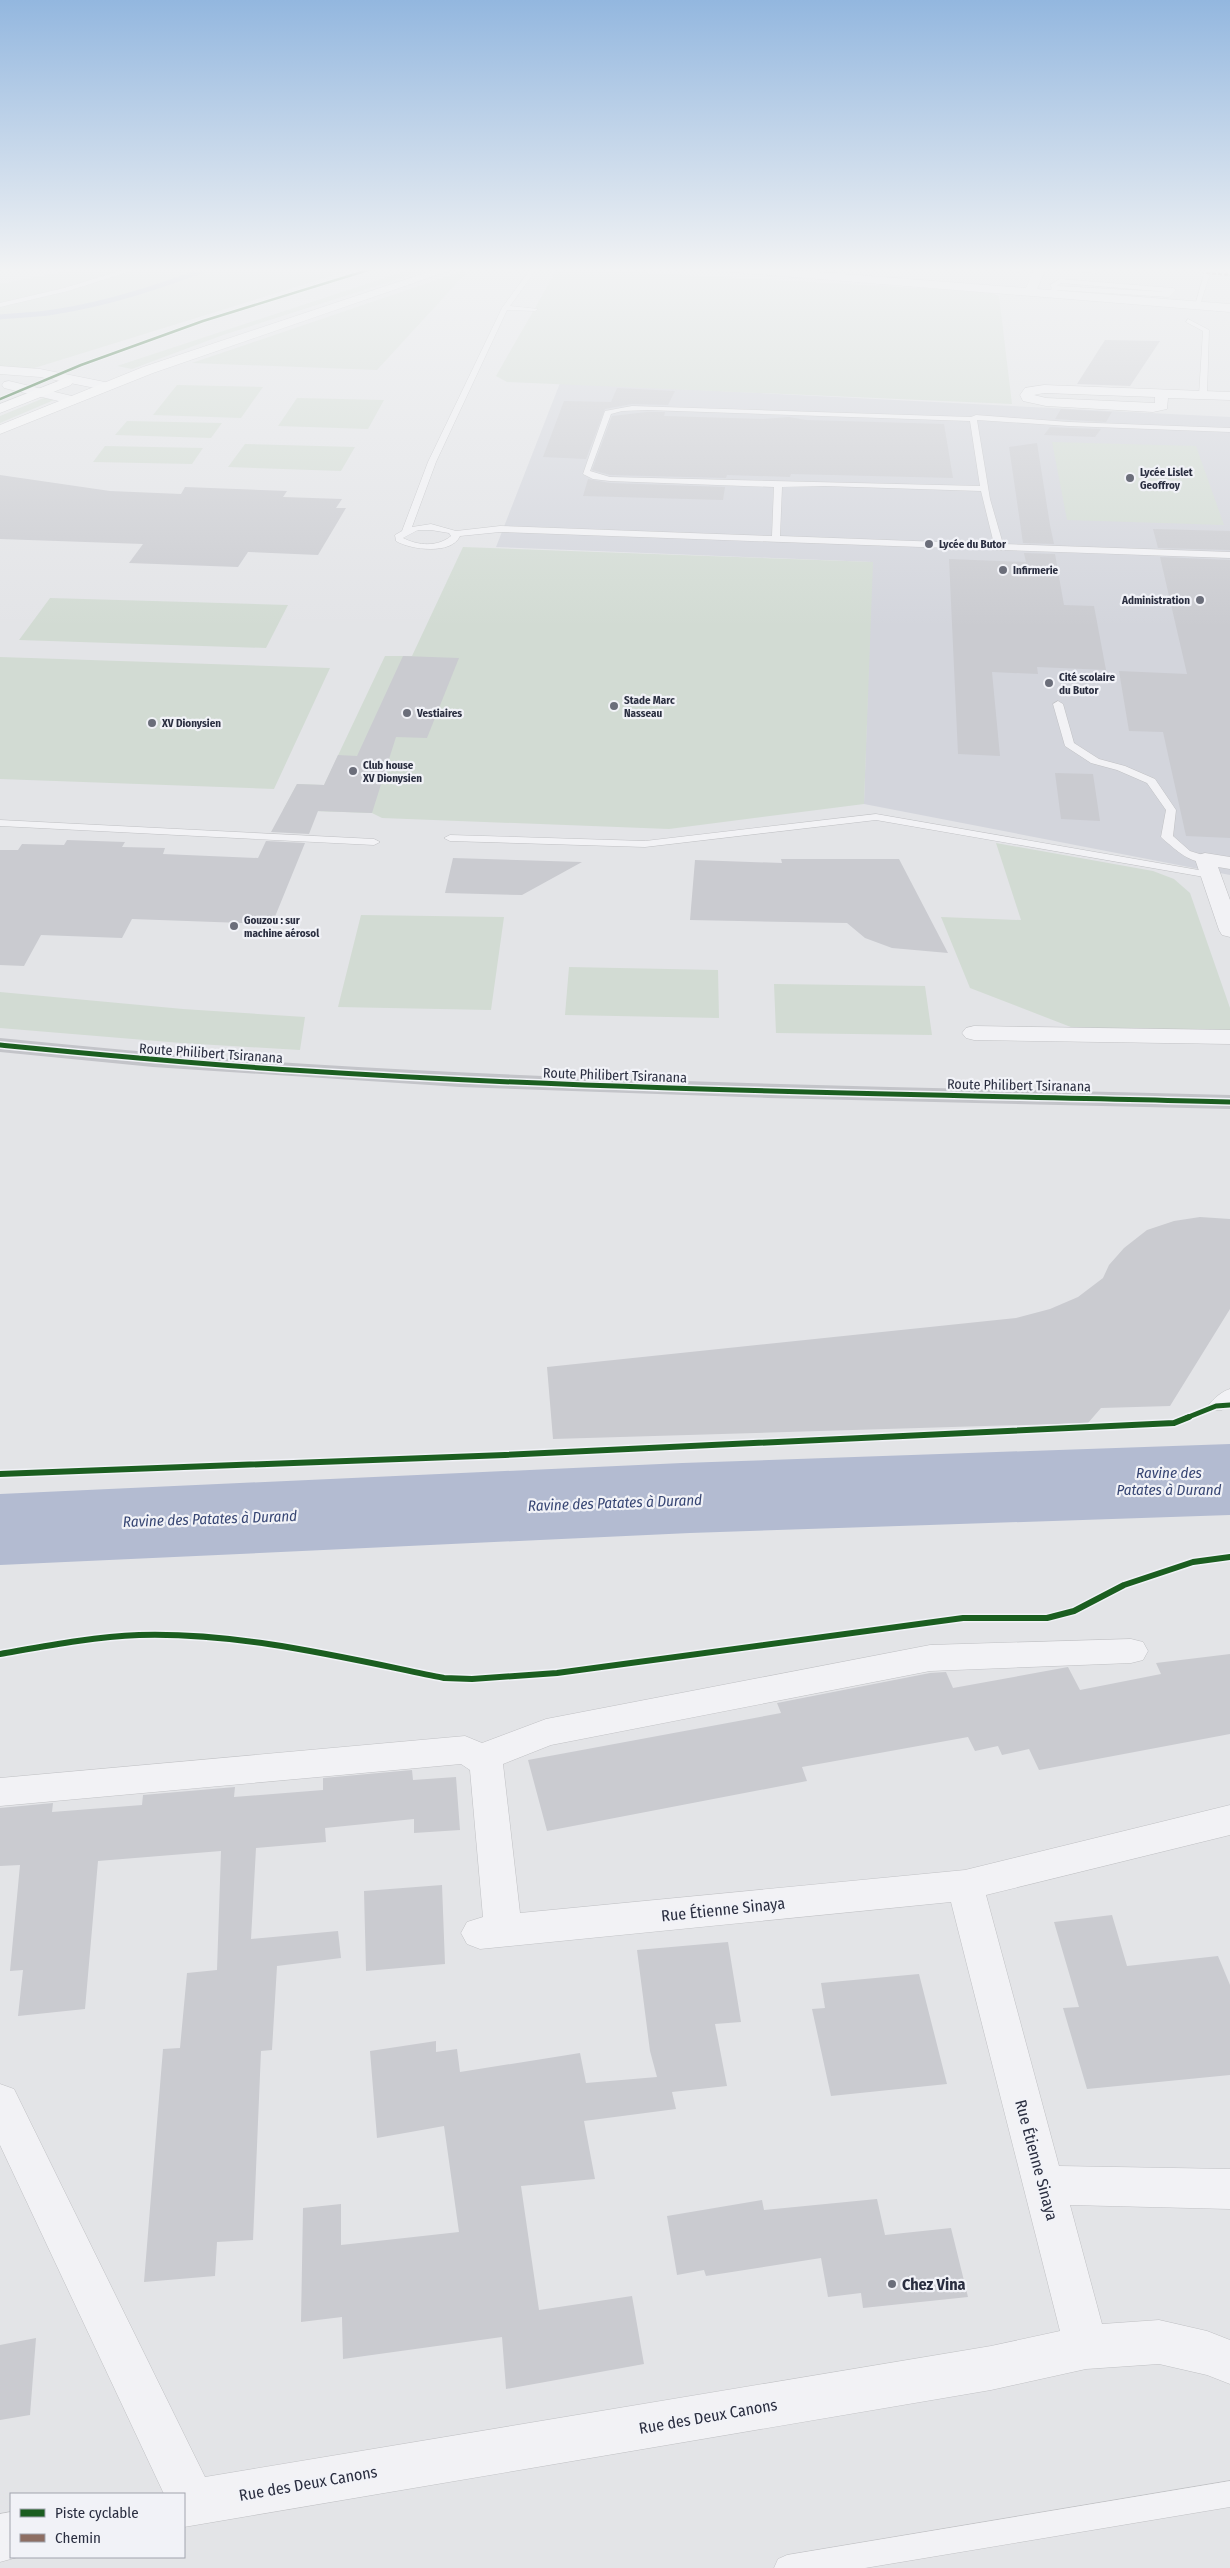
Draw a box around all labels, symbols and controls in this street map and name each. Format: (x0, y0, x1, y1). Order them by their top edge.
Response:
place label: Lycée Lislet Geoffroy (1140, 466, 1193, 492)
marker: Lycée Lislet Geoffroy (1124, 472, 1136, 484)
marker: Lycée du Butor (923, 538, 935, 550)
place label: Lycée du Butor (939, 538, 1007, 551)
marker: Infirmerie (997, 564, 1009, 576)
place label: Infirmerie (1013, 564, 1059, 577)
place label: Administration (1121, 594, 1190, 607)
marker: Administration (1194, 594, 1206, 606)
place label: Cité scolaire du Butor (1059, 671, 1115, 697)
marker: Cité scolaire du Butor (1043, 677, 1055, 689)
place label: Stade Marc Nasseau (624, 694, 675, 720)
marker: Stade Marc Nasseau (608, 700, 620, 712)
marker: Vestiaires (401, 707, 413, 719)
place label: Vestiaires (416, 707, 462, 720)
marker: XV Dionysien (146, 717, 158, 729)
place label: XV Dionysien (161, 717, 221, 730)
place label: Club house XV Dionysien (362, 759, 422, 785)
marker: Club house XV Dionysien (347, 765, 359, 777)
place label: Gouzou : sur machine aérosol (244, 914, 320, 940)
marker: Gouzou : sur machine aérosol (228, 920, 240, 932)
street label: Route Philibert Tsiranana (139, 1040, 284, 1067)
street label: Route Philibert Tsiranana (543, 1064, 687, 1087)
street label: Route Philibert Tsiranana (947, 1076, 1091, 1095)
water label: Ravine des Patates à Durand (1116, 1464, 1222, 1499)
water label: Ravine des Patates à Durand (528, 1491, 702, 1515)
water label: Ravine des Patates à Durand (123, 1507, 297, 1531)
street label: Rue Étienne Sinaya (660, 1894, 786, 1925)
street label: Rue Étienne Sinaya (1011, 2098, 1062, 2223)
place label: Chez Vina (902, 2275, 966, 2294)
marker: Chez Vina (886, 2278, 898, 2290)
street label: Rue des Deux Canons (637, 2395, 779, 2438)
street label: Rue des Deux Canons (237, 2462, 379, 2505)
legend (10, 2493, 185, 2558)
text: Piste cyclable (55, 2504, 139, 2522)
text: Chemin (55, 2529, 101, 2547)

